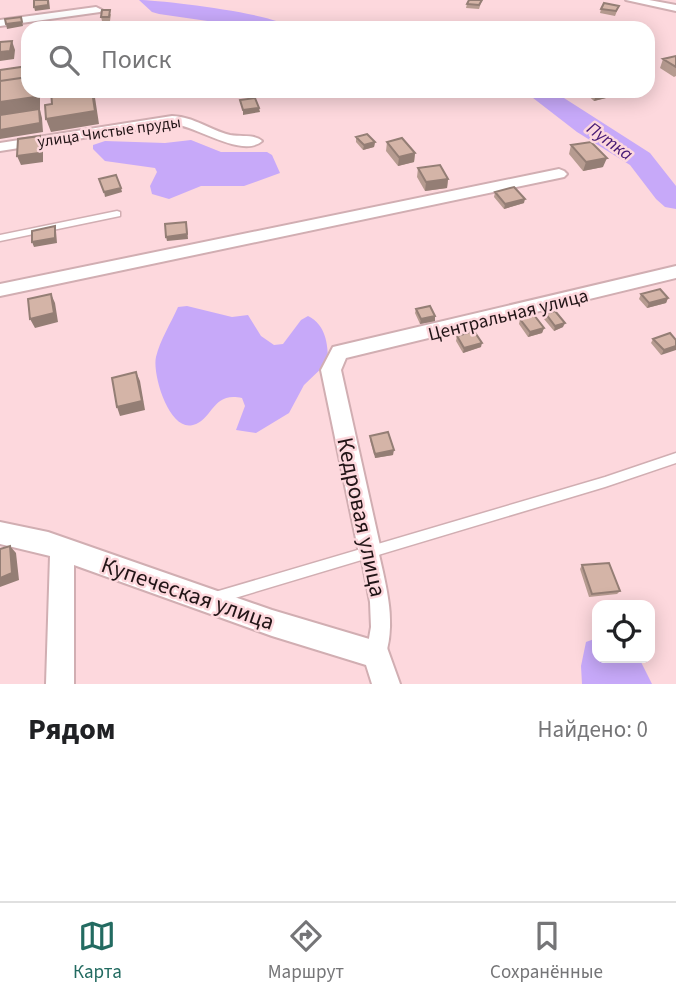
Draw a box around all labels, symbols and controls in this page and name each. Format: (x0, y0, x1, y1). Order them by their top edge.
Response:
search box (21, 21, 655, 98)
icon: search (45, 41, 83, 79)
text: Поиск (101, 41, 171, 78)
street label: улица Чистые пруды (36, 111, 182, 153)
water label: Путка (581, 116, 638, 167)
street label: Центральная улица (425, 283, 591, 348)
street label: Кедровая улица (328, 434, 395, 600)
street label: Купеческая улица (97, 548, 279, 639)
map controls (592, 600, 655, 663)
button: locate (592, 600, 655, 663)
text: Рядом (28, 708, 116, 751)
text: Найдено: 0 (538, 713, 648, 746)
tab: Карта (73, 917, 122, 986)
tab: Маршрут (268, 917, 344, 986)
tab: Сохранённые (490, 917, 603, 986)

